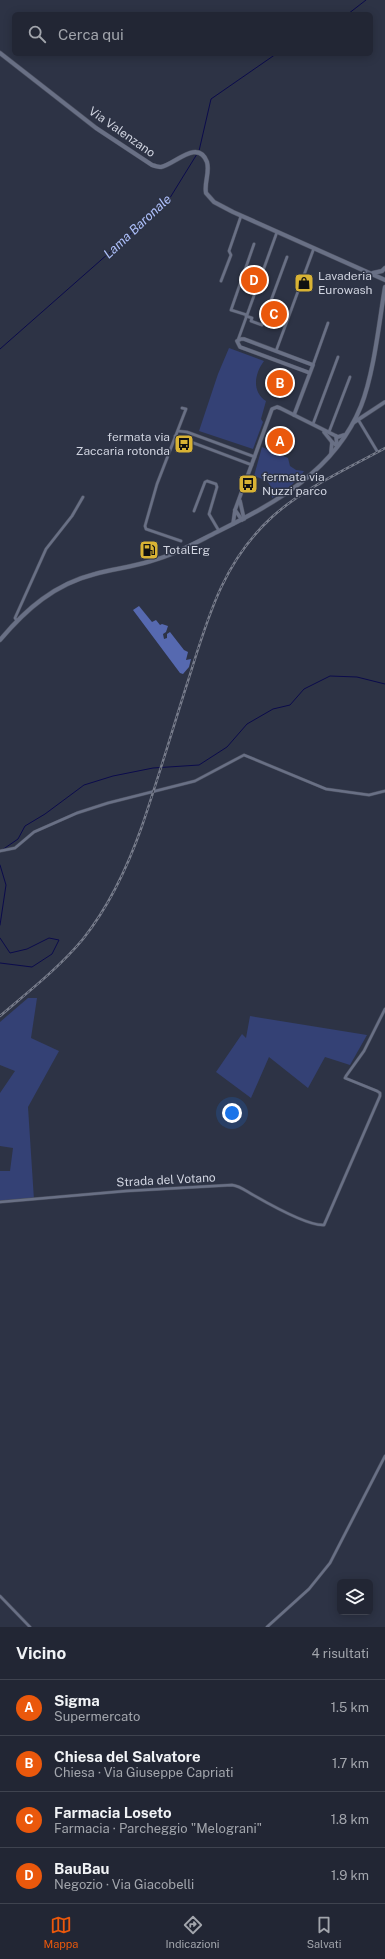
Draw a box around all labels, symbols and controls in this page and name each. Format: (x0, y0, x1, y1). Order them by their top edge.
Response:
search box (12, 12, 373, 56)
icon: search (26, 23, 48, 45)
text: Cerca qui (58, 26, 124, 43)
street label: Via Valenzano (86, 104, 158, 160)
water label: Lama Baronale (101, 191, 174, 261)
pin: D (241, 265, 267, 295)
place label: Lavaderia Eurowash (318, 269, 373, 297)
shop icon: Lavaderia Eurowash (293, 272, 315, 294)
pin: C (261, 299, 287, 329)
pin: B (267, 368, 293, 398)
pin: A (267, 426, 293, 456)
place label: fermata via Zaccaria rotonda (76, 430, 170, 458)
bus stop icon: fermata via Zaccaria rotonda (173, 433, 195, 455)
place label: fermata via Nuzzi parco (262, 470, 327, 498)
bus stop icon: fermata via Nuzzi parco (237, 473, 259, 495)
fuel station icon: TotalErg (138, 539, 160, 561)
place label: TotalErg (163, 543, 210, 557)
your location (222, 1103, 242, 1123)
street label: Strada del Votano (116, 1170, 216, 1190)
map controls (337, 1579, 373, 1615)
button: layers (337, 1579, 373, 1615)
text: Vicino (16, 1643, 66, 1663)
text: 4 risultati (312, 1646, 369, 1661)
text: Sigma (54, 1692, 100, 1709)
text: A (24, 1700, 34, 1715)
text: 1.5 km (331, 1700, 369, 1715)
text: Supermercato (54, 1709, 140, 1724)
text: Chiesa del Salvatore (54, 1748, 201, 1765)
text: B (25, 1756, 33, 1771)
text: 1.7 km (332, 1756, 369, 1771)
text: Chiesa · Via Giuseppe Capriati (54, 1765, 233, 1780)
text: Farmacia Loseto (54, 1804, 172, 1821)
text: C (24, 1812, 34, 1827)
text: 1.8 km (331, 1812, 369, 1827)
text: Farmacia · Parcheggio "Melograni" (54, 1821, 262, 1836)
text: BauBau (54, 1860, 109, 1877)
text: D (24, 1868, 34, 1883)
text: 1.9 km (331, 1868, 369, 1883)
text: Negozio · Via Giacobelli (54, 1877, 194, 1892)
tab: Mappa (44, 1914, 78, 1950)
tab: Indicazioni (166, 1914, 220, 1950)
tab: Salvati (307, 1914, 341, 1950)

